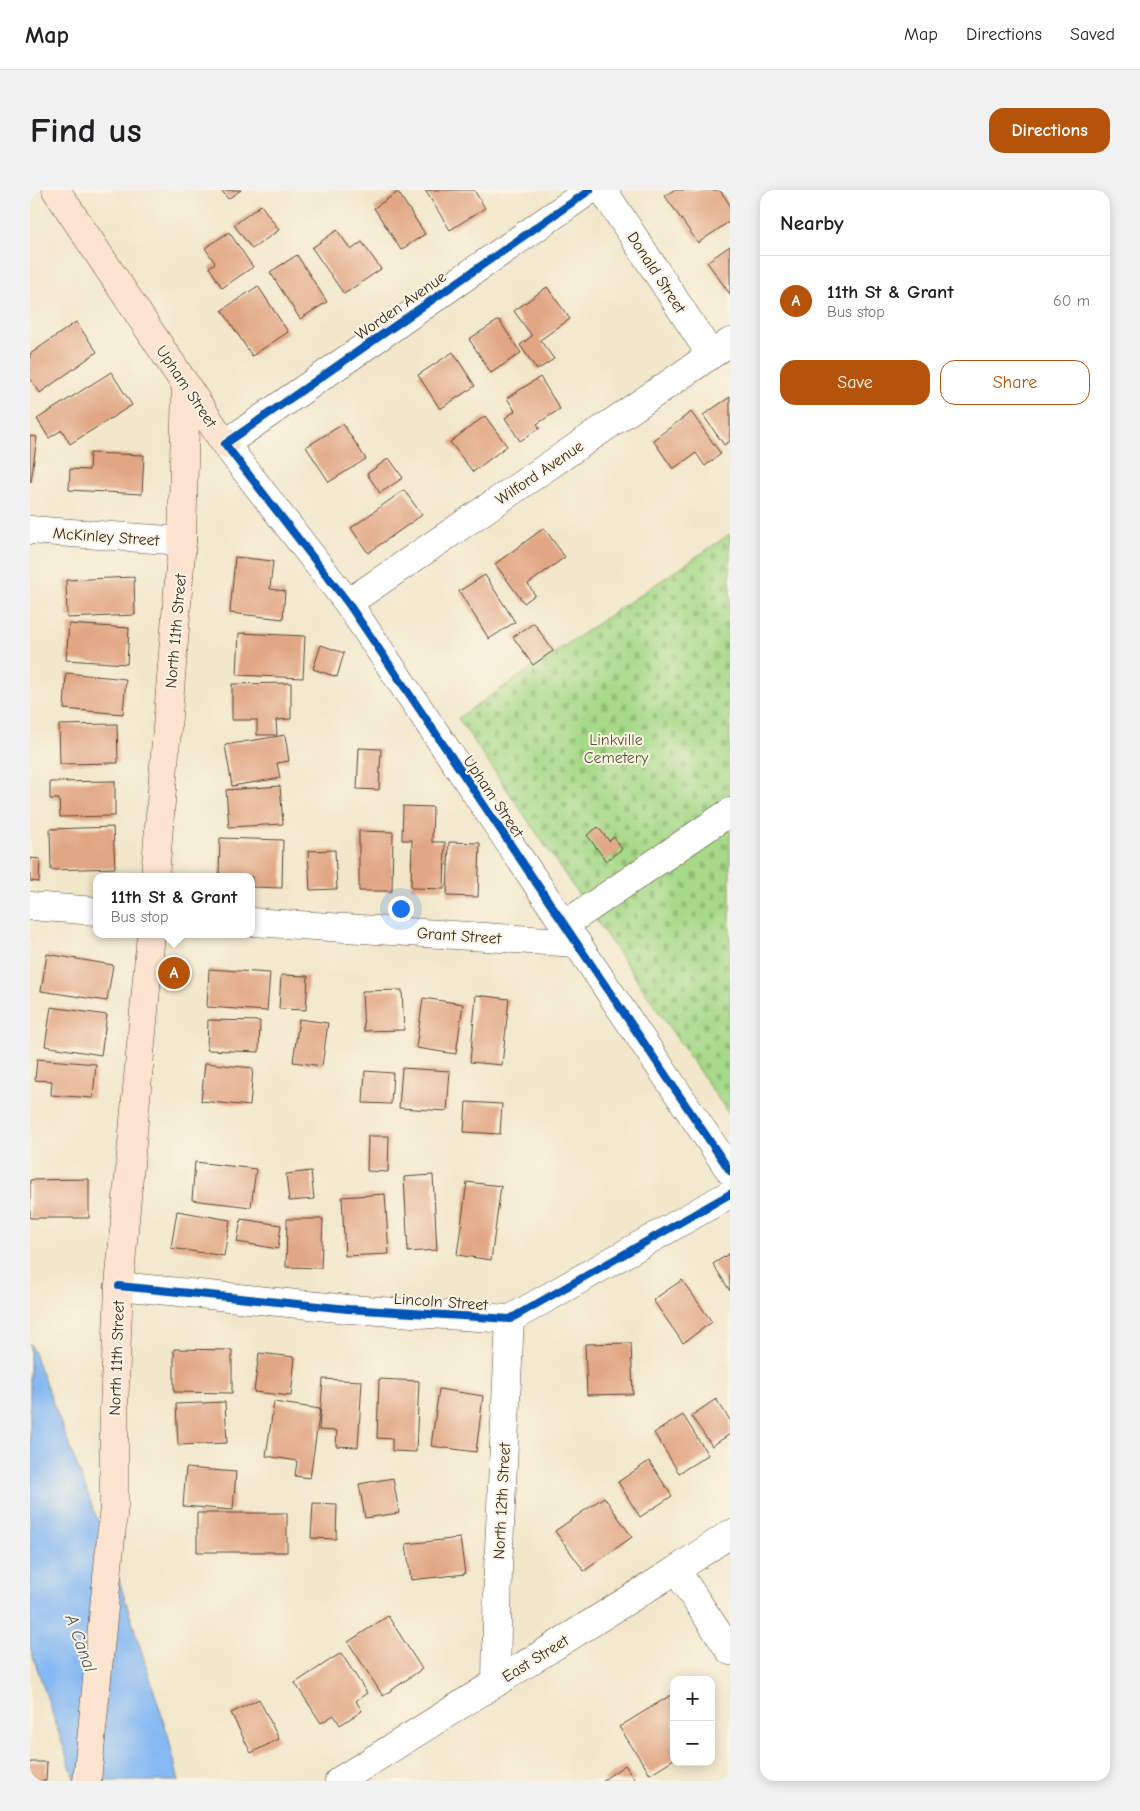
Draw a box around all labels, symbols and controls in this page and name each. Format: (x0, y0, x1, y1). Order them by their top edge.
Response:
text: Map (25, 21, 69, 49)
text: Map (904, 24, 938, 45)
text: Directions (966, 24, 1042, 45)
text: Saved (1070, 24, 1115, 45)
button: Directions (989, 108, 1110, 153)
text: Find us (30, 110, 142, 151)
text: Nearby (780, 211, 844, 235)
street label: Donald Street (623, 229, 689, 317)
street label: Worden Avenue (352, 268, 450, 344)
text: 11th St & Grant (827, 281, 954, 303)
text: A (792, 292, 800, 310)
text: 60 m (1053, 292, 1090, 310)
text: Bus stop (827, 303, 885, 321)
street label: Upham Street (152, 342, 220, 431)
button: Save (780, 360, 930, 405)
button: Share (940, 360, 1090, 405)
street label: Wilford Avenue (492, 437, 587, 509)
street label: McKinley Street (52, 524, 160, 550)
street label: North 11th Street (162, 573, 190, 689)
park label: Linkville Cemetery (584, 731, 649, 767)
street label: Upham Street (459, 752, 527, 841)
popup (93, 873, 255, 938)
text: 11th St & Grant (111, 886, 237, 908)
your location (388, 896, 414, 922)
text: Bus stop (111, 908, 168, 926)
street label: Grant Street (416, 924, 502, 948)
pin: A (158, 954, 190, 992)
street label: Lincoln Street (393, 1290, 489, 1314)
street label: North 11th Street (106, 1300, 128, 1416)
street label: North 12th Street (490, 1442, 514, 1560)
water label: A Canal (60, 1610, 101, 1676)
street label: East Street (499, 1631, 572, 1686)
map controls (670, 1676, 715, 1766)
button: + (670, 1676, 715, 1721)
button: − (670, 1721, 715, 1766)

